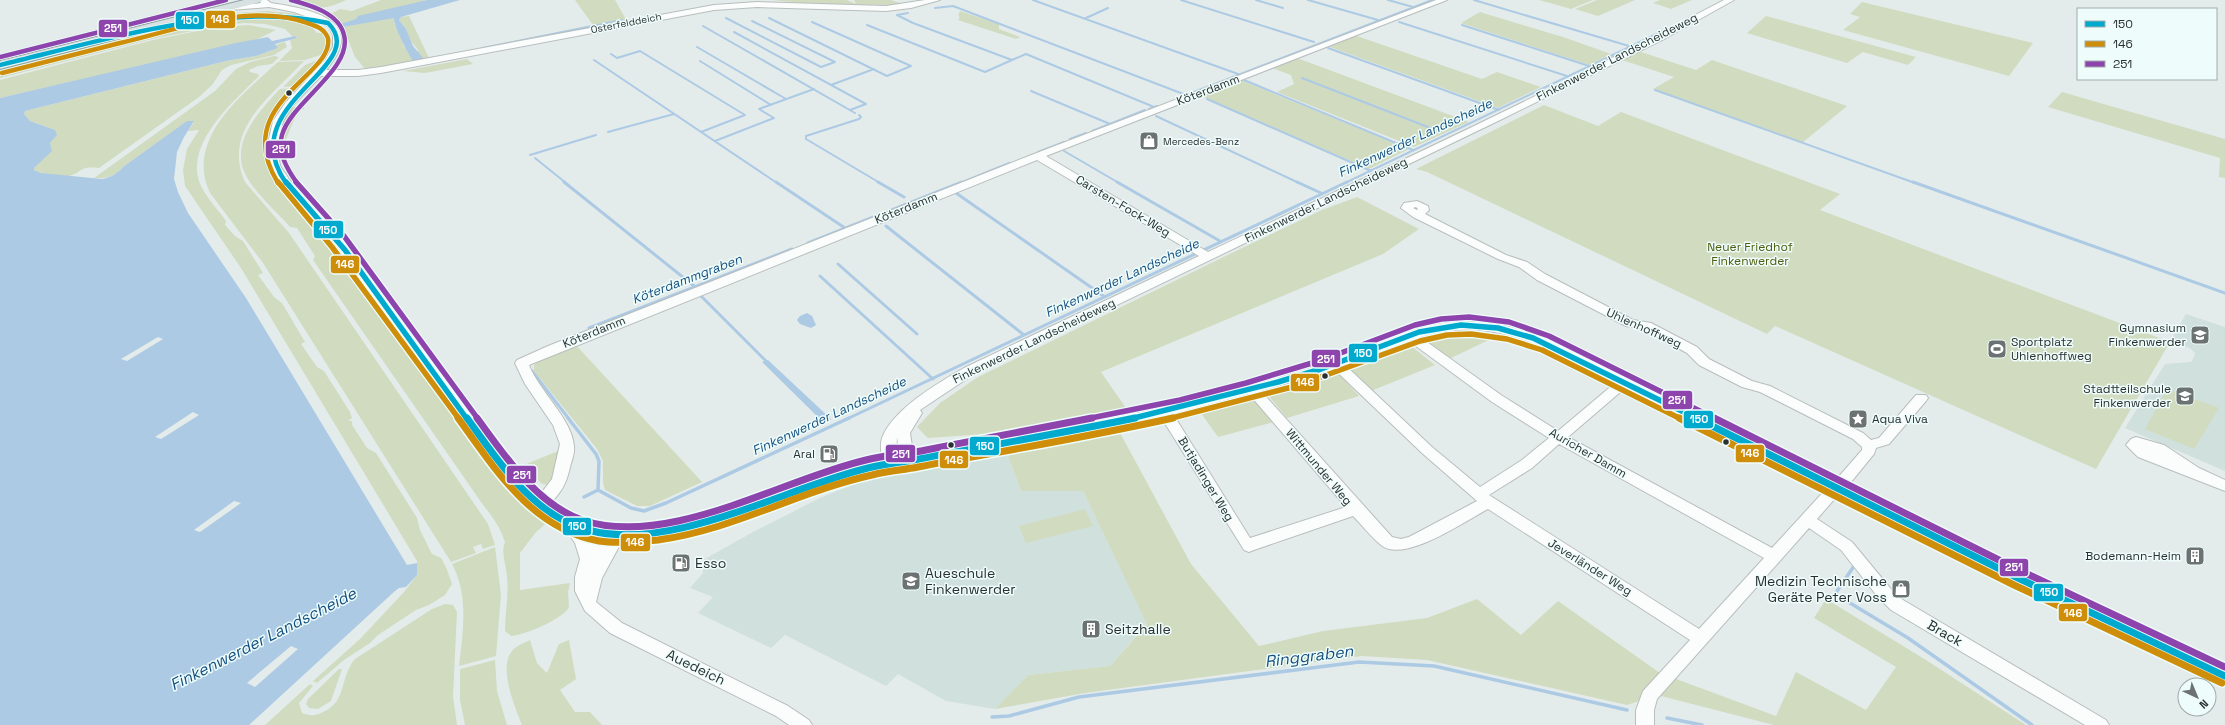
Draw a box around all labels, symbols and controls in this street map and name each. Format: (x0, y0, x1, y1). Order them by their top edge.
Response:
legend (2077, 8, 2217, 80)
street label: Finkenwerder Landscheideweg (1534, 9, 1700, 105)
line badge: 146 (205, 10, 236, 29)
street label: Osterfelddeich (589, 10, 663, 36)
line badge: 150 (175, 11, 205, 30)
text: 146 (211, 12, 230, 26)
text: 150 (181, 13, 199, 27)
text: 150 (2113, 16, 2133, 32)
line badge: 251 (98, 19, 128, 38)
text: 251 (104, 21, 122, 35)
text: 146 (2113, 36, 2133, 52)
text: 251 (2113, 56, 2132, 72)
street label: Köterdamm (1174, 71, 1242, 109)
unlabelled marker (284, 88, 294, 98)
water label: Finkenwerder Landscheide (1335, 94, 1496, 181)
shop icon: Mercedes-Benz (1138, 130, 1160, 152)
place label: Mercedes-Benz (1163, 135, 1239, 148)
line badge: 251 (265, 140, 296, 159)
text: 251 (272, 142, 290, 156)
street label: Finkenwerder Landscheideweg (1242, 154, 1410, 246)
street label: Carsten-Fock-Weg (1073, 171, 1173, 241)
street label: Köterdamm (872, 188, 940, 228)
line badge: 150 (313, 220, 344, 239)
text: 150 (319, 223, 337, 237)
water label: Finkenwerder Landscheide (1042, 234, 1203, 321)
park label: Neuer Friedhof Finkenwerder (1707, 239, 1793, 269)
water label: Köterdammgraben (630, 250, 745, 308)
line badge: 146 (330, 255, 360, 274)
text: 146 (336, 257, 355, 271)
street label: Finkenwerder Landscheideweg (950, 295, 1118, 387)
street label: Uhlenhoffweg (1604, 304, 1684, 352)
street label: Köterdamm (560, 312, 628, 352)
place label: Gymnasium Finkenwerder (2108, 320, 2186, 350)
school or university icon: Gymnasium Finkenwerder (2189, 324, 2211, 346)
place label: Sportplatz Uhlenhoffweg (2011, 334, 2092, 364)
sports icon: Sportplatz Uhlenhoffweg (1986, 338, 2008, 360)
line badge: 150 (1348, 343, 1378, 363)
text: 150 (1354, 346, 1372, 360)
line badge: 251 (1311, 349, 1341, 368)
text: 251 (1317, 352, 1335, 366)
unlabelled marker (1320, 371, 1330, 381)
water label: Finkenwerder Landscheide (749, 372, 910, 459)
line badge: 146 (1290, 373, 1320, 392)
text: 146 (1296, 375, 1315, 389)
place label: Stadtteilschule Finkenwerder (2083, 381, 2171, 411)
school or university icon: Stadtteilschule Finkenwerder (2174, 385, 2196, 407)
line badge: 251 (1662, 390, 1693, 410)
text: 251 (1668, 393, 1686, 407)
place icon: Aqua Viva (1847, 408, 1869, 430)
line badge: 150 (1683, 410, 1714, 429)
place label: Aqua Viva (1872, 411, 1928, 427)
text: 150 (1690, 412, 1708, 426)
street label: Auricher Damm (1546, 424, 1630, 482)
street label: Wittmunder Weg (1282, 425, 1356, 509)
street label: Butjadinger Weg (1174, 434, 1238, 524)
line badge: 150 (969, 436, 1000, 456)
unlabelled marker (1721, 437, 1731, 447)
text: 150 (976, 439, 994, 453)
unlabelled marker (946, 440, 956, 450)
fuel station icon: Aral (818, 443, 840, 465)
line badge: 251 (885, 444, 916, 463)
line badge: 146 (1735, 444, 1765, 463)
place label: Aral (793, 446, 815, 462)
text: 146 (1741, 446, 1760, 460)
text: 251 (892, 447, 910, 461)
line badge: 146 (939, 450, 969, 469)
text: 146 (945, 453, 964, 467)
line badge: 251 (506, 465, 537, 484)
text: 251 (513, 468, 531, 482)
line badge: 150 (562, 517, 592, 536)
text: 150 (568, 519, 586, 533)
line badge: 146 (620, 533, 651, 552)
text: 146 (626, 535, 645, 549)
street label: Jeverländer Weg (1545, 535, 1635, 599)
building icon: Bodemann-Heim (2184, 545, 2206, 567)
place label: Bodemann-Heim (2085, 548, 2181, 564)
fuel station icon: Esso (670, 552, 692, 574)
place label: Esso (695, 554, 726, 572)
line badge: 251 (1999, 558, 2029, 577)
text: 251 (2005, 560, 2023, 574)
place label: Aueschule Finkenwerder (925, 564, 1016, 598)
school or university icon: Aueschule Finkenwerder (900, 570, 922, 592)
place label: Medizin Technische Geräte Peter Voss (1755, 572, 1887, 606)
shop icon: Medizin Technische Geräte Peter Voss (1890, 578, 1912, 600)
water label: Finkenwerder Landscheide (166, 583, 360, 695)
line badge: 150 (2033, 583, 2064, 602)
text: 150 (2040, 585, 2058, 599)
line badge: 146 (2058, 603, 2088, 622)
text: 146 (2064, 606, 2083, 620)
street label: Brack (1924, 616, 1966, 651)
building icon: Seitzhalle (1080, 618, 1102, 640)
place label: Seitzhalle (1105, 620, 1171, 638)
water label: Ringgraben (1264, 640, 1356, 672)
street label: Auedeich (664, 645, 728, 689)
north arrow (2177, 677, 2217, 717)
text: N (2196, 697, 2211, 712)

